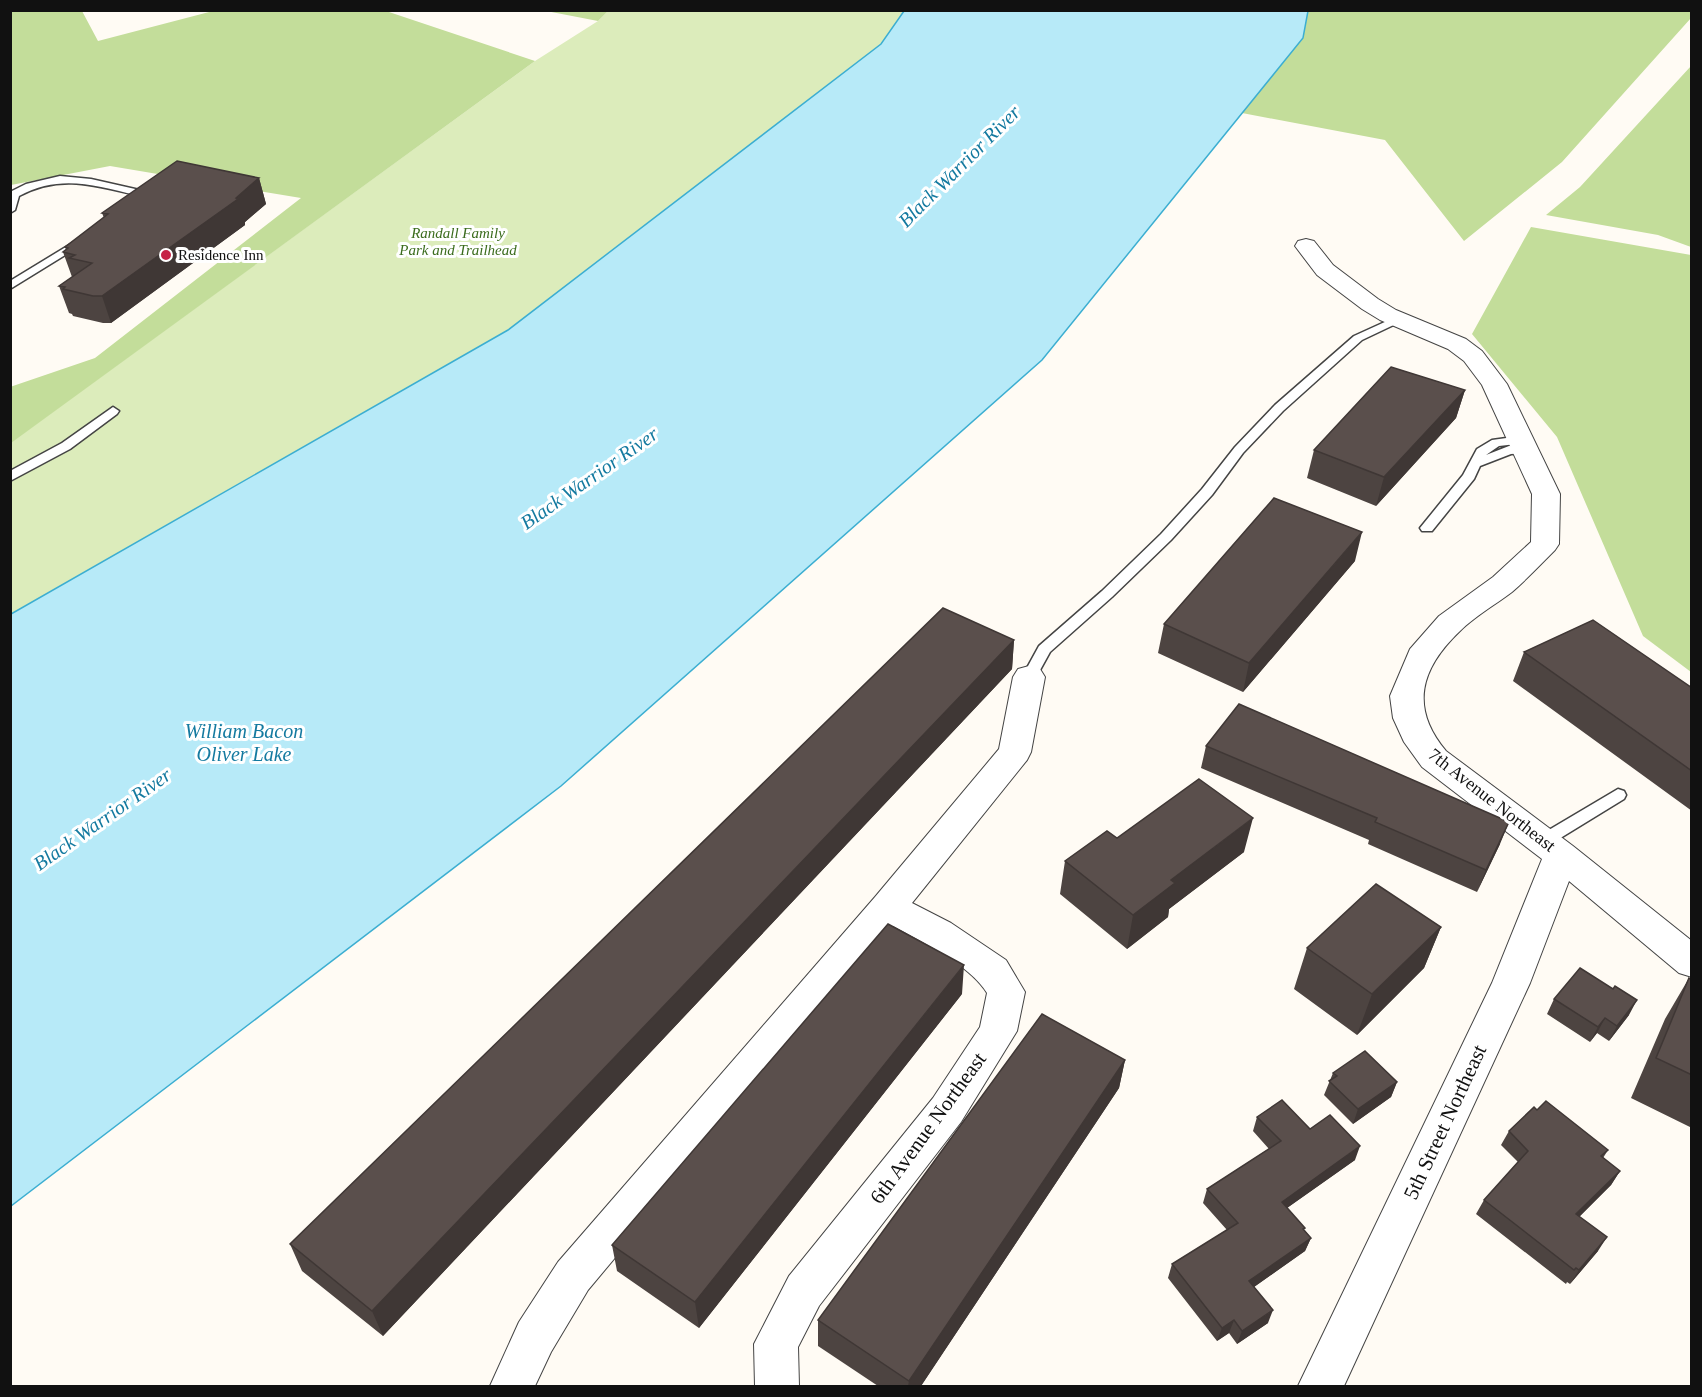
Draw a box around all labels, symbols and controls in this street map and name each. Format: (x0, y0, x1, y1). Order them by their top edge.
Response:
water label: Black Warrior River (894, 101, 1024, 231)
park label: Randall Family Park and Trailhead (398, 225, 517, 258)
place label: Residence Inn (178, 247, 264, 263)
marker: Residence Inn (159, 248, 173, 262)
water label: Black Warrior River (516, 422, 662, 534)
water label: William Bacon Oliver Lake (185, 720, 303, 765)
street label: 7th Avenue Northeast (1425, 744, 1559, 856)
water label: Black Warrior River (29, 763, 175, 875)
street label: 5th Street Northeast (1399, 1041, 1491, 1203)
street label: 6th Avenue Northeast (865, 1047, 991, 1209)

